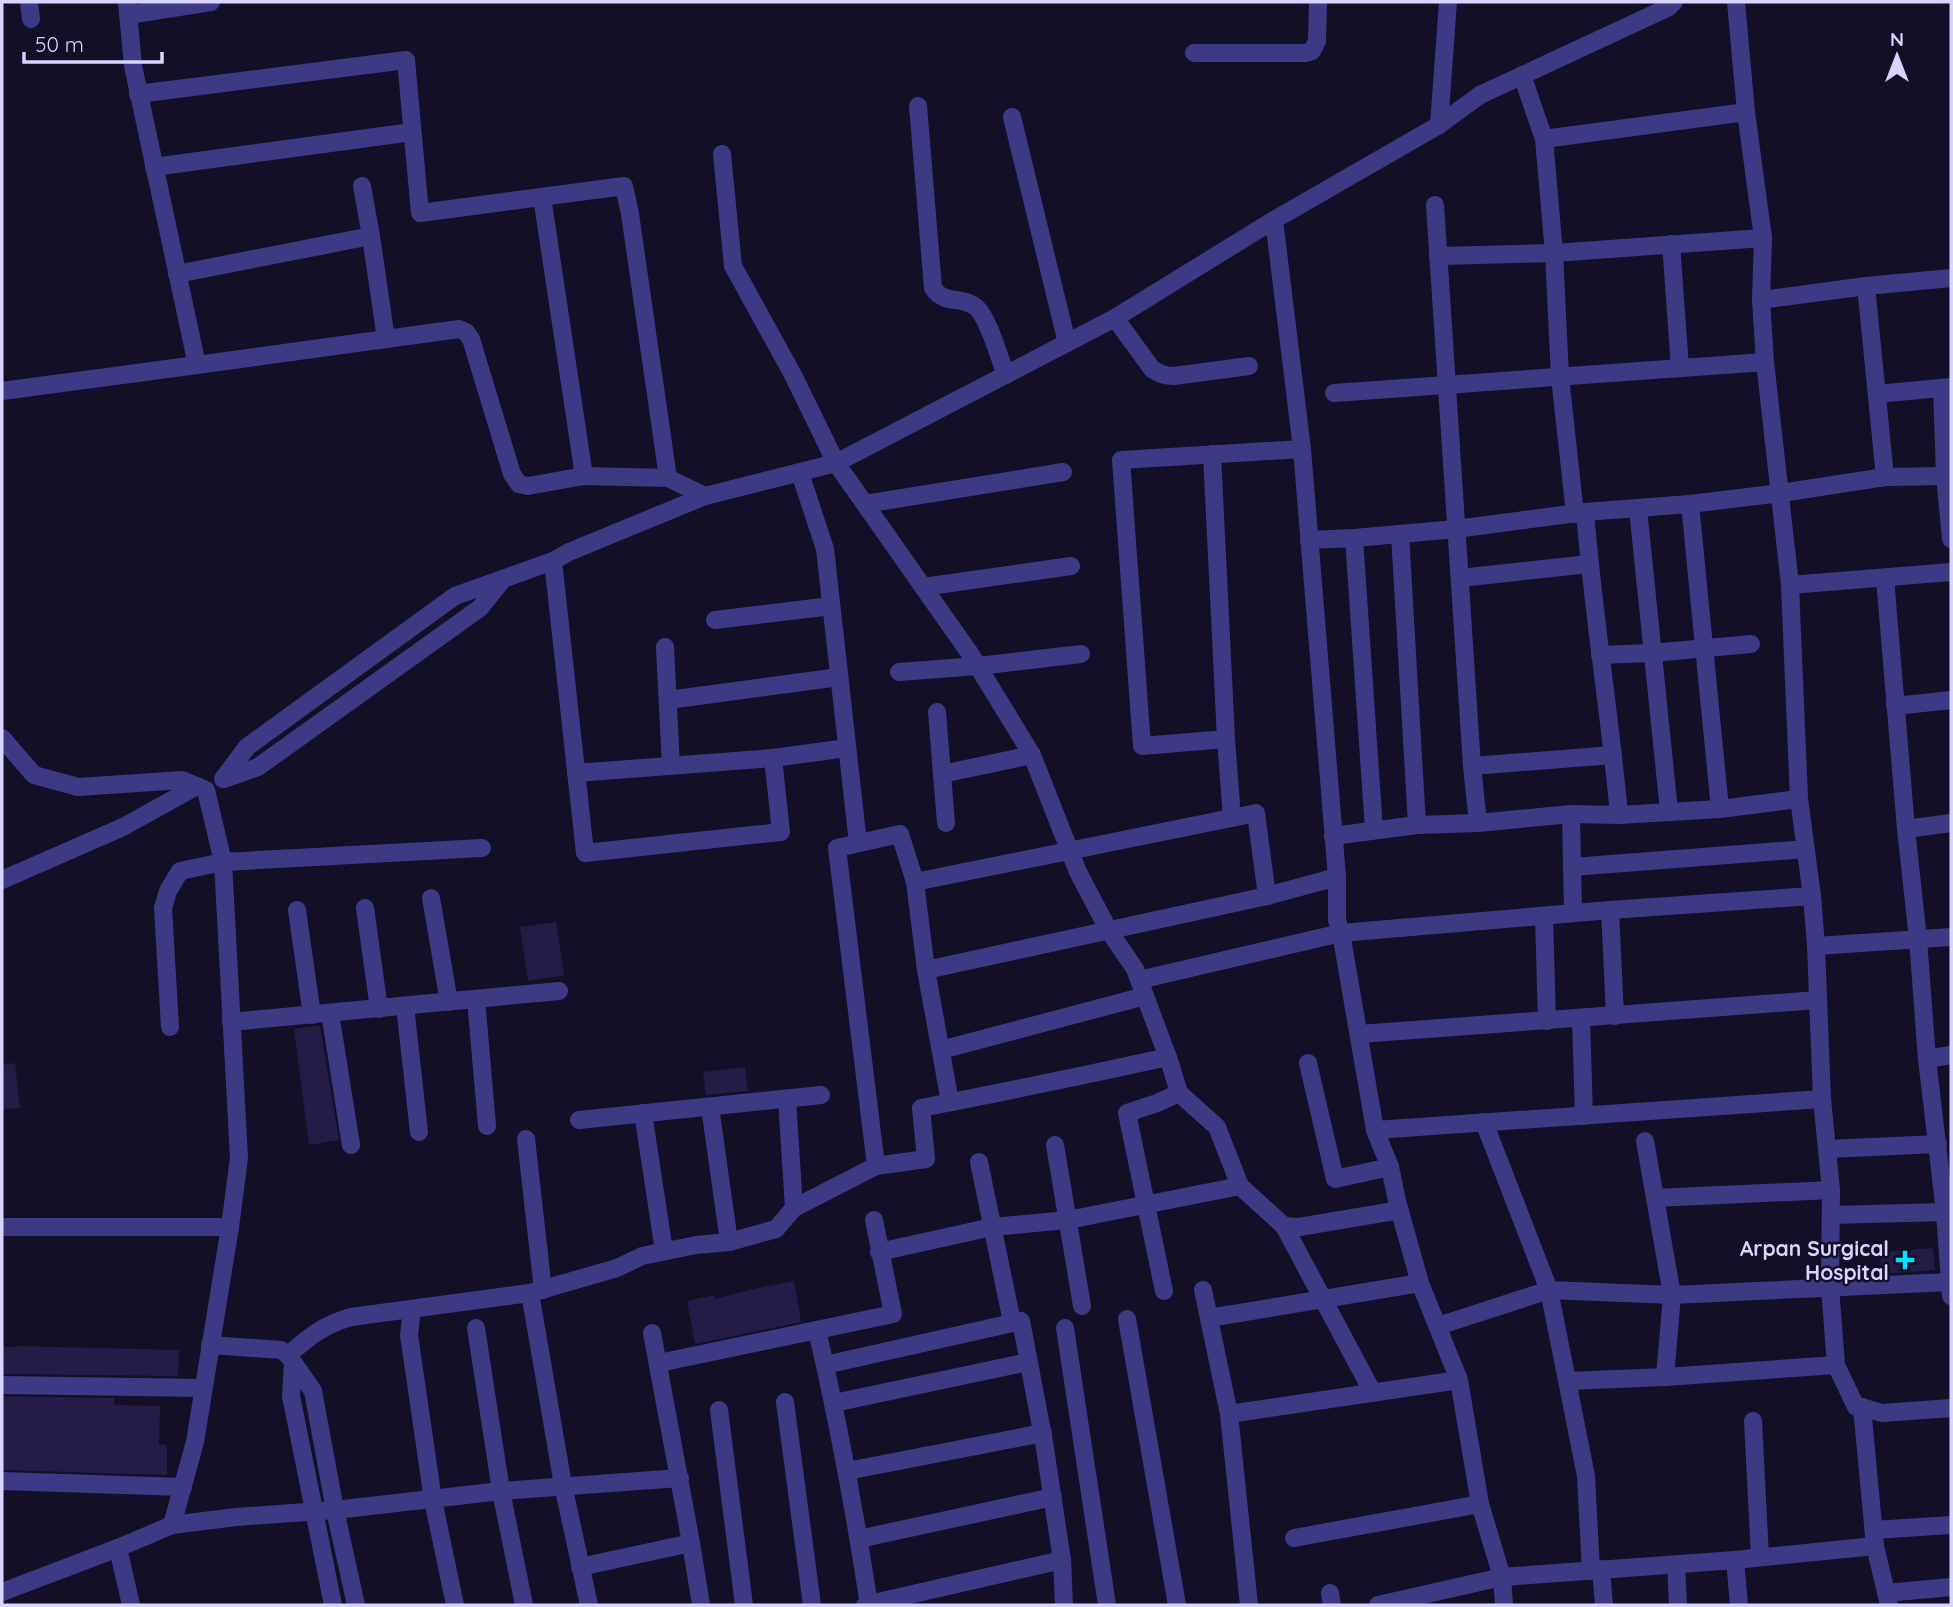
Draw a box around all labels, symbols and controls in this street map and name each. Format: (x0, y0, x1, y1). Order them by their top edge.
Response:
scale bar (24, 21, 163, 65)
north arrow (1862, 21, 1932, 91)
text: N (1890, 27, 1904, 51)
text: 50 m (35, 31, 84, 57)
place label: Arpan Surgical Hospital (1740, 1235, 1889, 1285)
marker: Arpan Surgical Hospital (1895, 1250, 1915, 1270)

